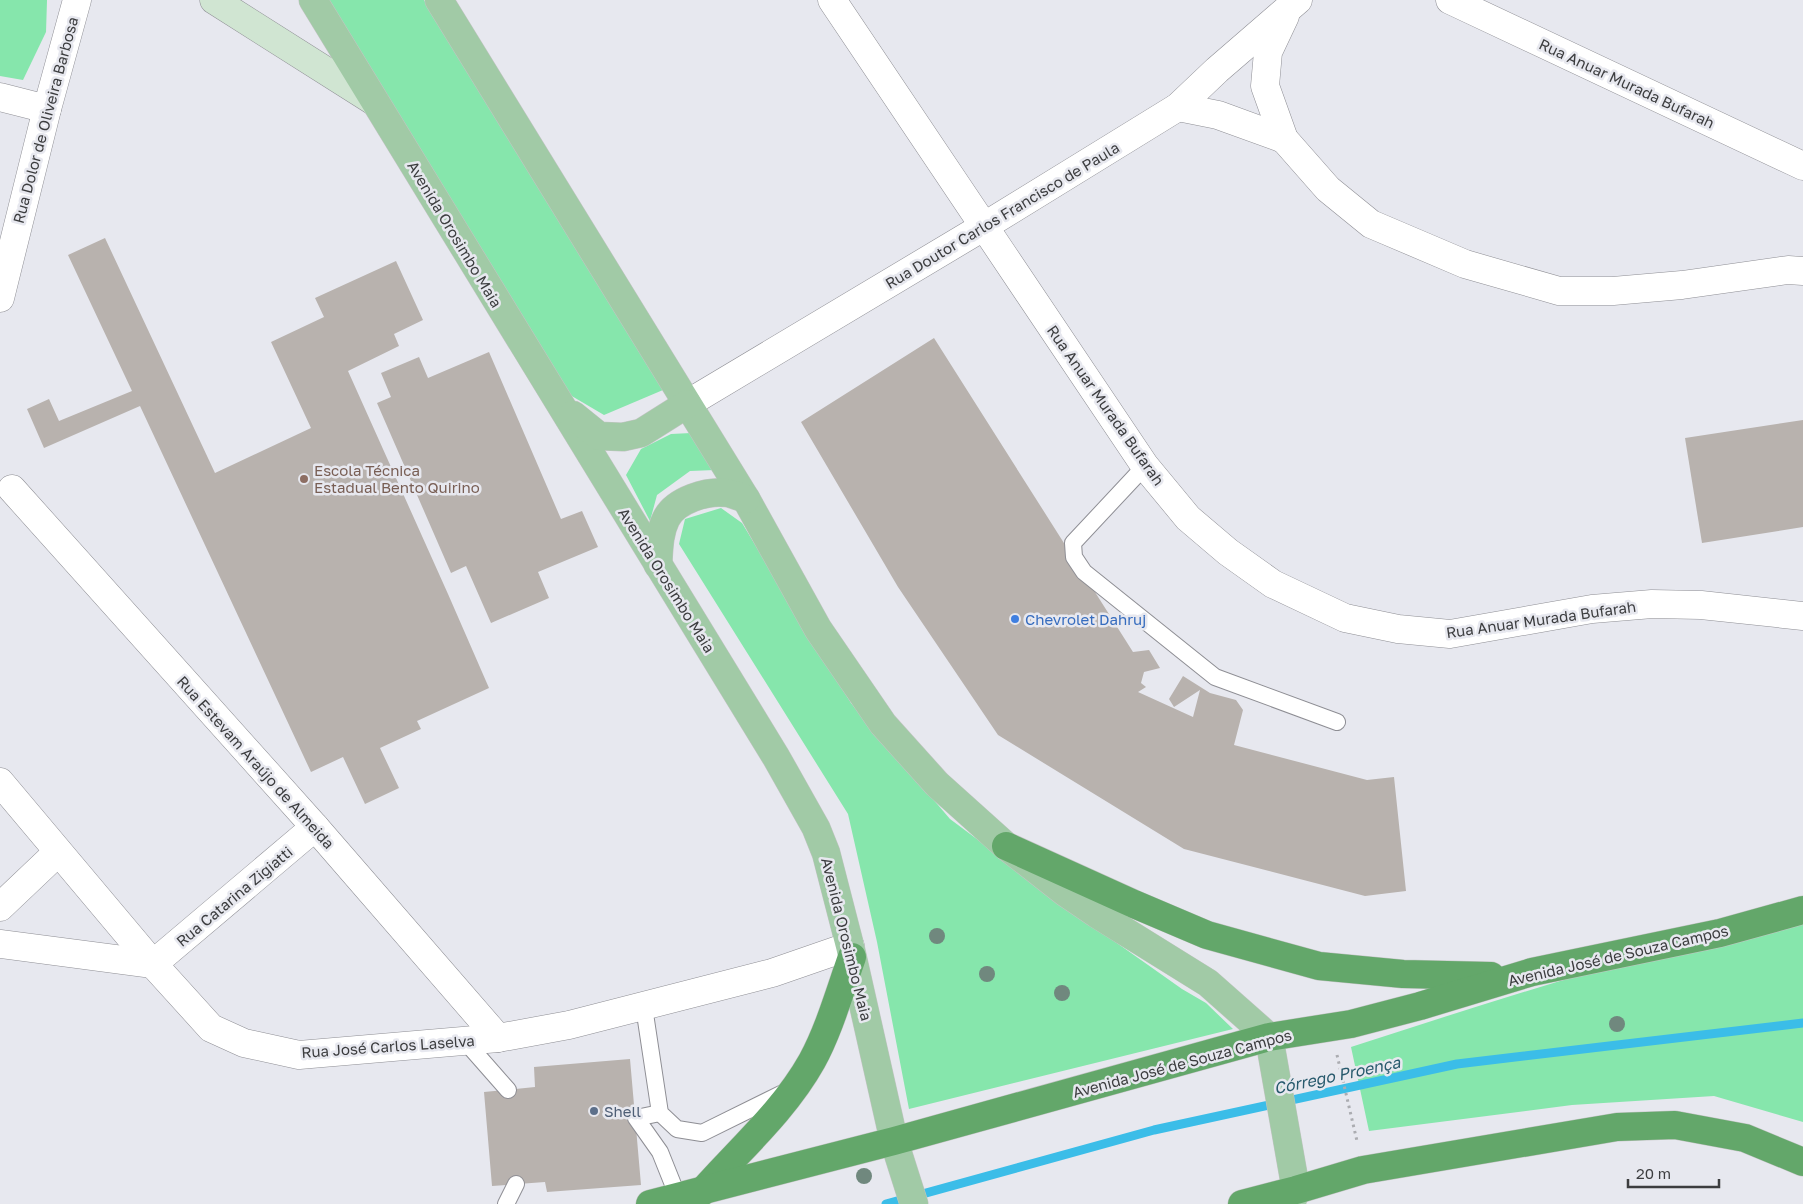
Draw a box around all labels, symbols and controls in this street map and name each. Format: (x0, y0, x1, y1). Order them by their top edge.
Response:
street label: Rua Dolor de Oliveira Barbosa (9, 15, 81, 225)
street label: Rua Anuar Murada Bufarah (1536, 34, 1718, 132)
street label: Rua Doutor Carlos Francisco de Paula (882, 138, 1122, 292)
street label: Avenida Orosimbo Maia (404, 158, 506, 310)
street label: Rua Anuar Murada Bufarah (1044, 321, 1168, 489)
place label: Escola Técnica Estadual Bento Quirino (314, 461, 480, 496)
marker: Escola Técnica Estadual Bento Quirino (298, 473, 310, 485)
street label: Avenida Orosimbo Maia (615, 504, 719, 656)
street label: Rua Anuar Murada Bufarah (1445, 597, 1637, 641)
place label: Chevrolet Dahruj (1025, 610, 1146, 628)
marker: Chevrolet Dahruj (1009, 613, 1021, 625)
street label: Rua Estevam Araújo de Almeida (174, 672, 338, 852)
street label: Rua Catarina Zigiatti (172, 842, 296, 950)
street label: Avenida Orosimbo Maia (818, 856, 876, 1022)
street label: Avenida José de Souza Campos (1506, 921, 1730, 989)
street label: Avenida José de Souza Campos (1071, 1025, 1293, 1101)
street label: Rua José Carlos Laselva (301, 1031, 475, 1061)
water label: Córrego Proença (1272, 1052, 1403, 1098)
place label: Shell (604, 1102, 641, 1120)
marker: Shell (588, 1105, 600, 1117)
scale bar (1628, 1156, 1719, 1188)
text: 20 m (1636, 1164, 1671, 1182)

